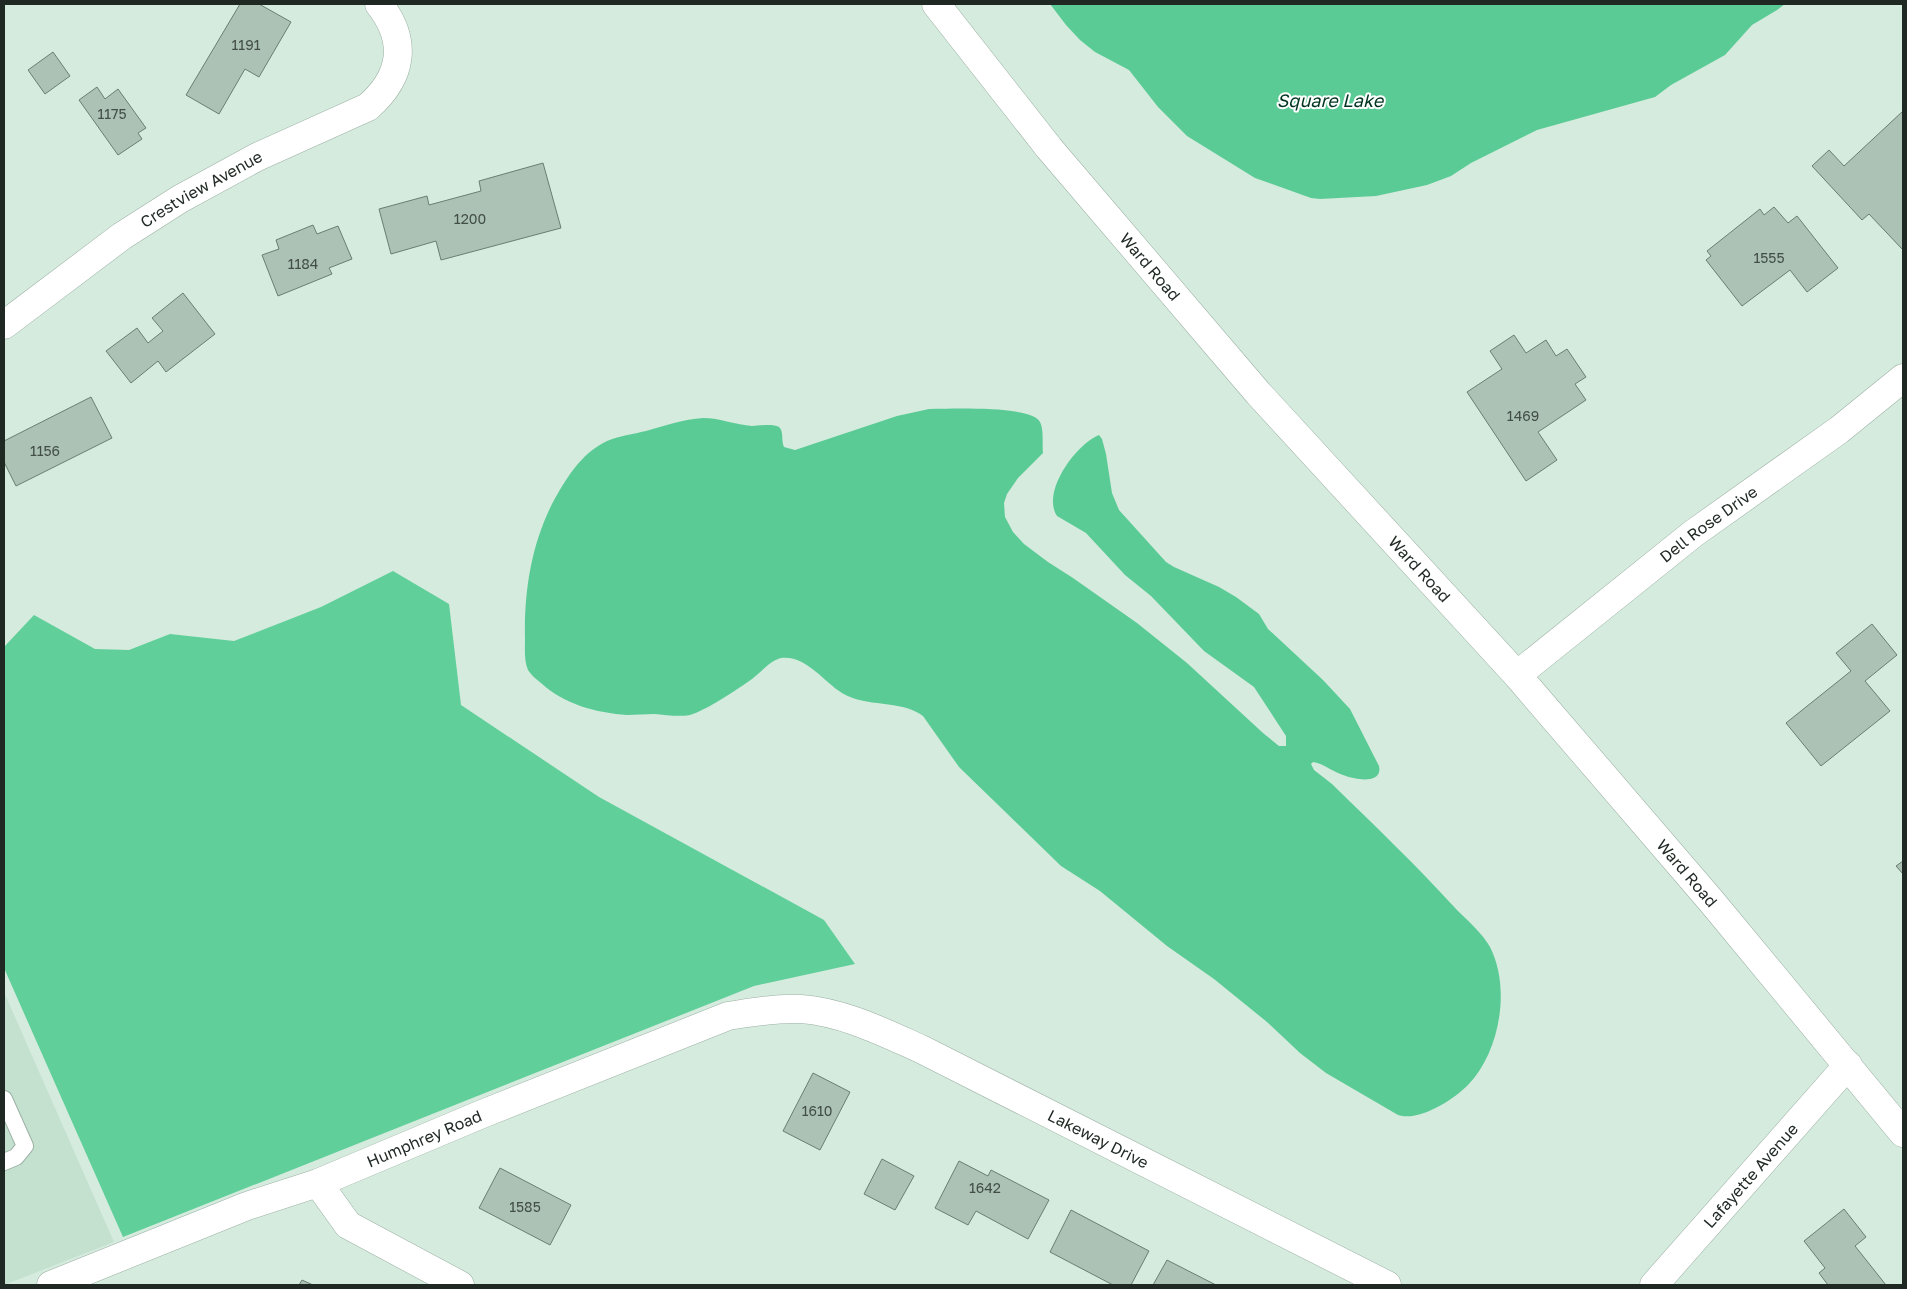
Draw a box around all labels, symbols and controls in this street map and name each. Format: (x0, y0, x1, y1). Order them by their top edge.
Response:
house number: 1191 (232, 36, 261, 53)
water label: Square Lake (1277, 89, 1385, 111)
house number: 1175 (97, 105, 127, 122)
street label: Crestview Avenue (136, 146, 266, 232)
house number: 1200 (454, 210, 486, 227)
street label: Ward Road (1116, 229, 1185, 305)
house number: 1555 (1753, 249, 1785, 266)
house number: 1184 (288, 255, 318, 272)
house number: 1469 (1507, 407, 1539, 424)
house number: 1156 (30, 442, 60, 459)
street label: Dell Rose Drive (1656, 481, 1761, 567)
street label: Ward Road (1384, 532, 1455, 606)
street label: Ward Road (1652, 835, 1722, 911)
house number: 1610 (802, 1102, 832, 1119)
street label: Humphrey Road (363, 1105, 485, 1171)
street label: Lakeway Drive (1045, 1105, 1152, 1173)
street label: Lafayette Avenue (1699, 1119, 1802, 1232)
house number: 1642 (969, 1179, 1001, 1196)
house number: 1585 (509, 1198, 541, 1215)

